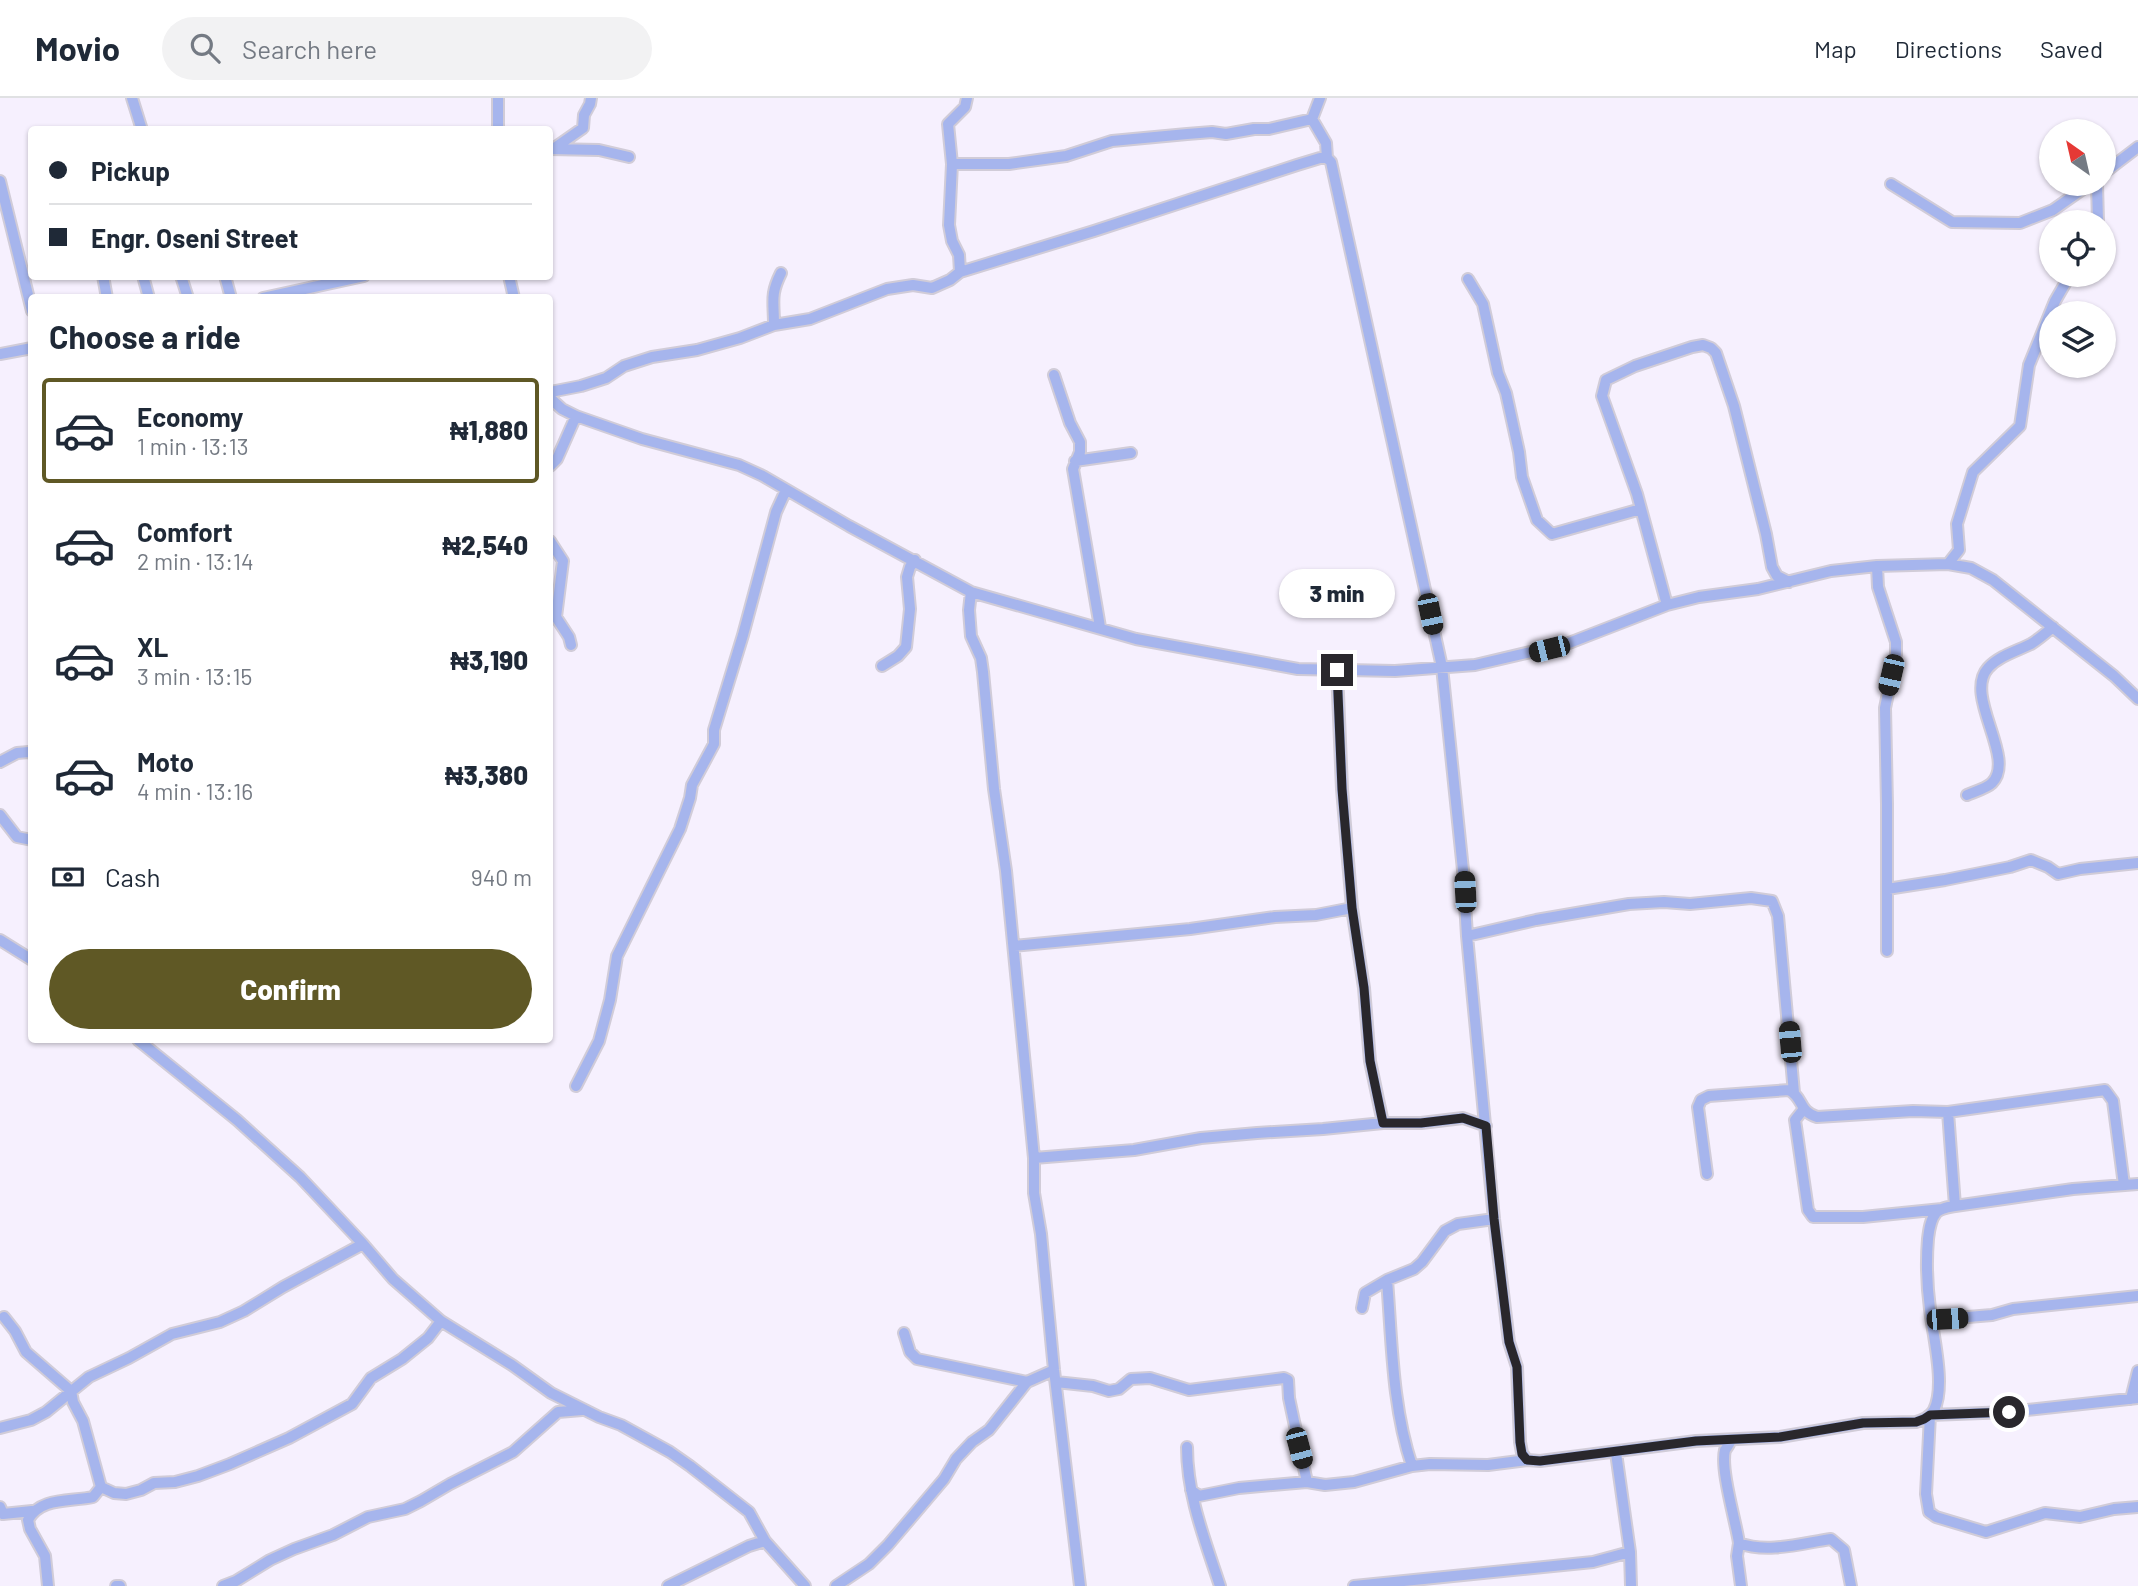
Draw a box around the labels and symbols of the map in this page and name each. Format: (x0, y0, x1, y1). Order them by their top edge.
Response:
north arrow (2039, 119, 2116, 196)
callout: 3 min (1279, 568, 1395, 618)
car (1416, 591, 1445, 637)
car (1527, 634, 1572, 664)
car (1877, 652, 1906, 698)
route end (1321, 654, 1353, 686)
car (1454, 870, 1477, 914)
car (1778, 1020, 1803, 1064)
car (1926, 1307, 1969, 1331)
route start (1993, 1396, 2025, 1428)
car (1284, 1425, 1315, 1471)

